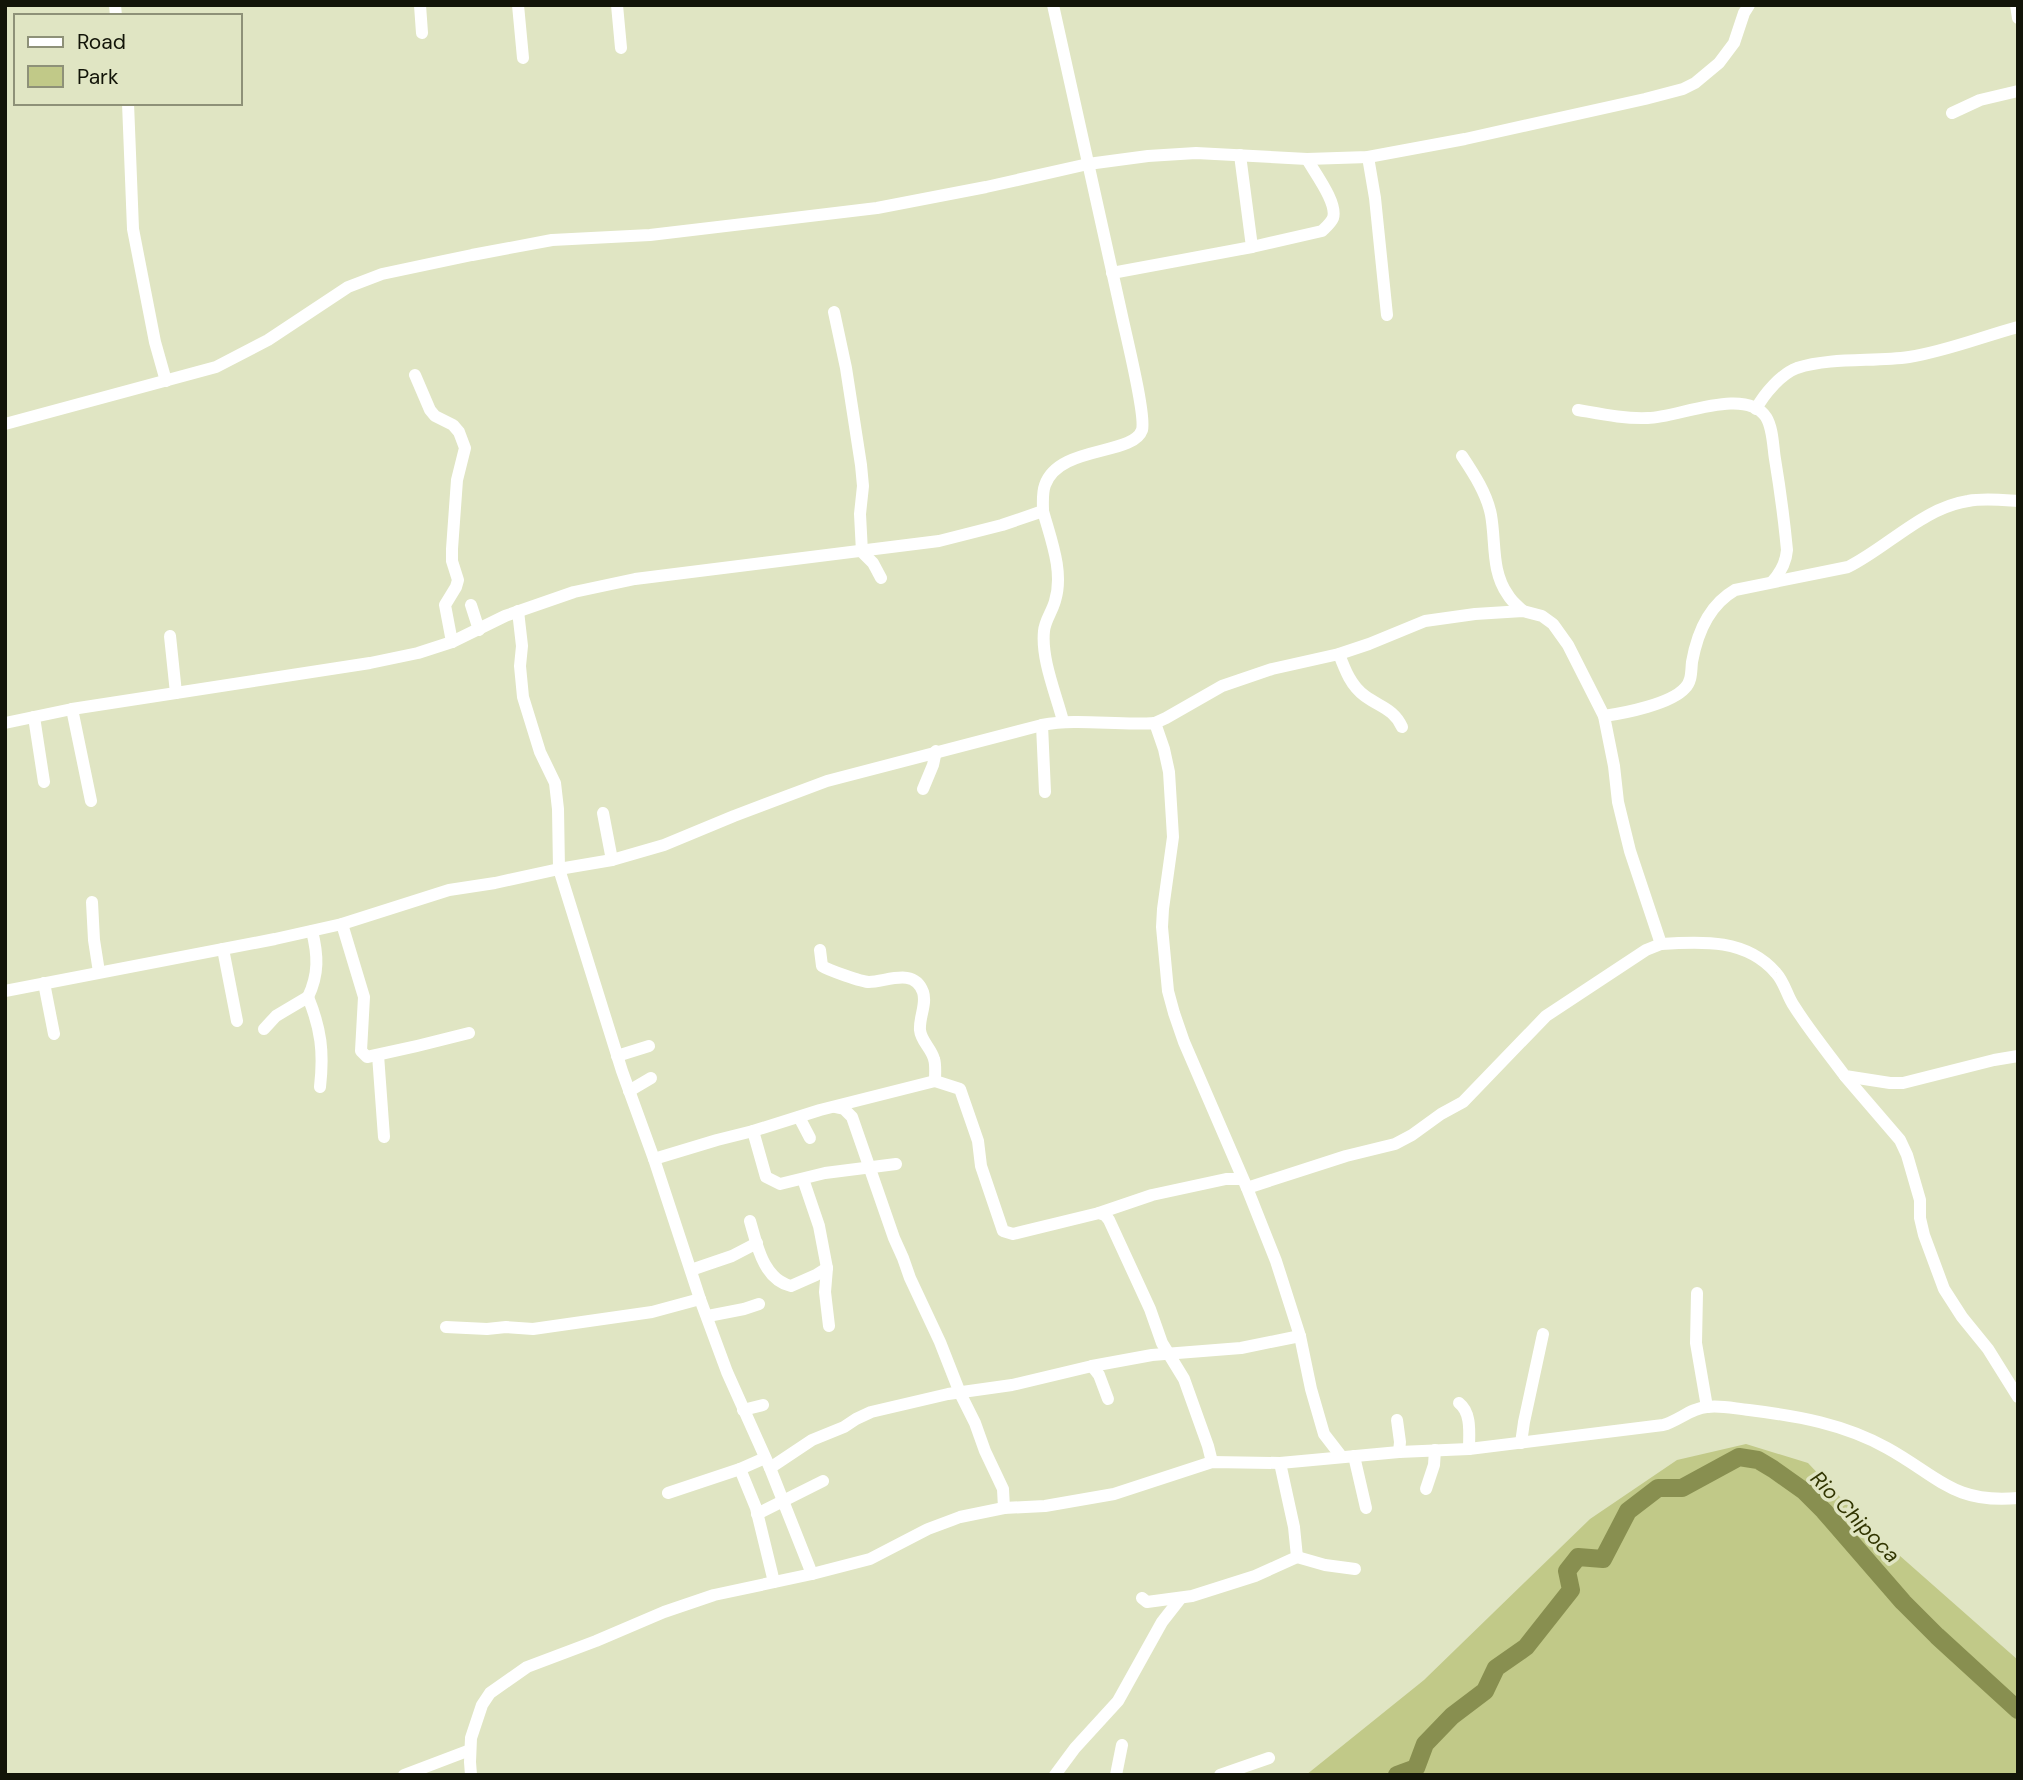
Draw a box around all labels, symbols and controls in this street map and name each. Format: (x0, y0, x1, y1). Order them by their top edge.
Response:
legend (14, 14, 242, 105)
text: Road (77, 28, 126, 56)
text: Park (77, 63, 119, 91)
water label: Rio Chipoca (1804, 1465, 1906, 1569)

